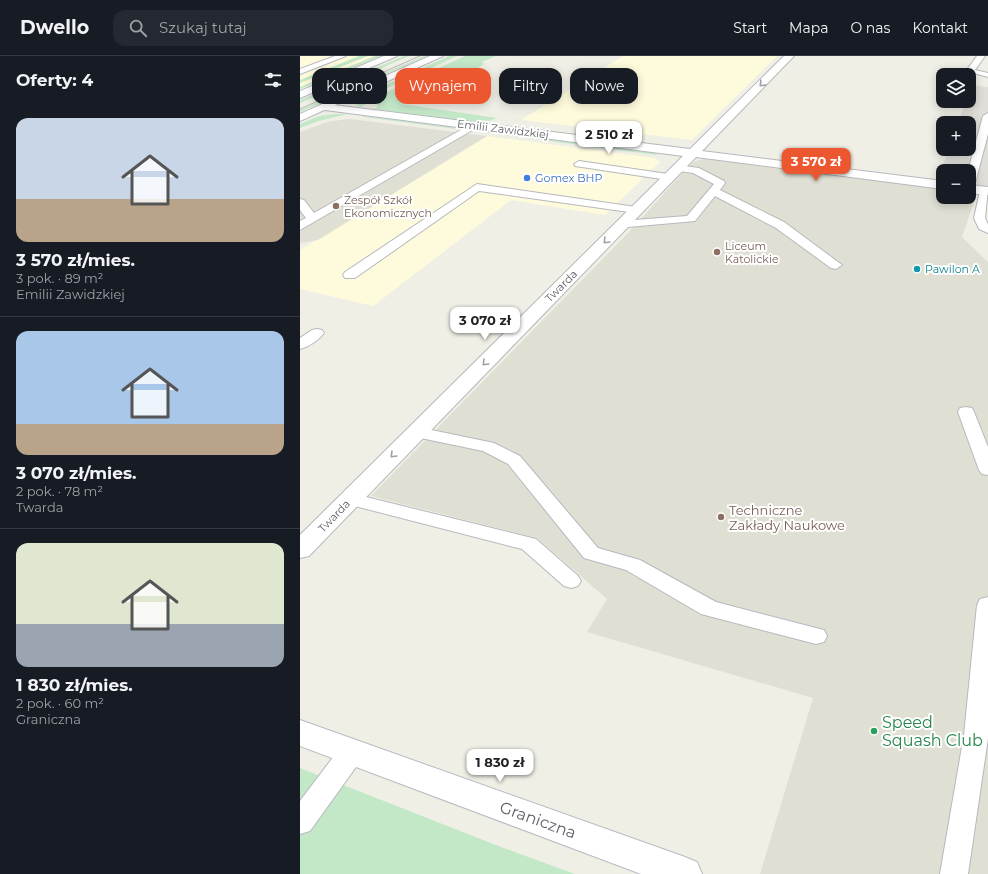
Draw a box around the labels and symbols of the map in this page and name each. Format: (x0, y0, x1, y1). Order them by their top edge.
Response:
one-way arrow (759, 79, 767, 87)
street label: Emilii Zawidzkiej (456, 116, 550, 142)
pin: 2 510 zł (568, 121, 650, 155)
pin: 3 570 zł (775, 148, 857, 182)
place label: Gomex BHP (535, 171, 603, 185)
marker: Gomex BHP (522, 173, 532, 183)
place label: Zespół Szkół Ekonomicznych (344, 193, 432, 220)
marker: Zespół Szkół Ekonomicznych (331, 201, 341, 211)
one-way arrow (603, 236, 611, 244)
place label: Liceum Katolickie (725, 239, 779, 266)
marker: Liceum Katolickie (712, 247, 722, 257)
place label: Pawilon A (925, 262, 980, 276)
marker: Pawilon A (912, 264, 922, 274)
street label: Twarda (542, 267, 580, 305)
pin: 3 070 zł (444, 307, 526, 341)
one-way arrow (482, 358, 490, 366)
one-way arrow (390, 450, 398, 458)
street label: Twarda (315, 497, 353, 535)
place label: Techniczne Zakłady Naukowe (729, 502, 845, 533)
marker: Techniczne Zakłady Naukowe (716, 512, 726, 522)
place label: Speed Squash Club (882, 713, 983, 750)
marker: Speed Squash Club (869, 726, 879, 736)
pin: 1 830 zł (459, 749, 541, 783)
street label: Graniczna (497, 797, 579, 843)

